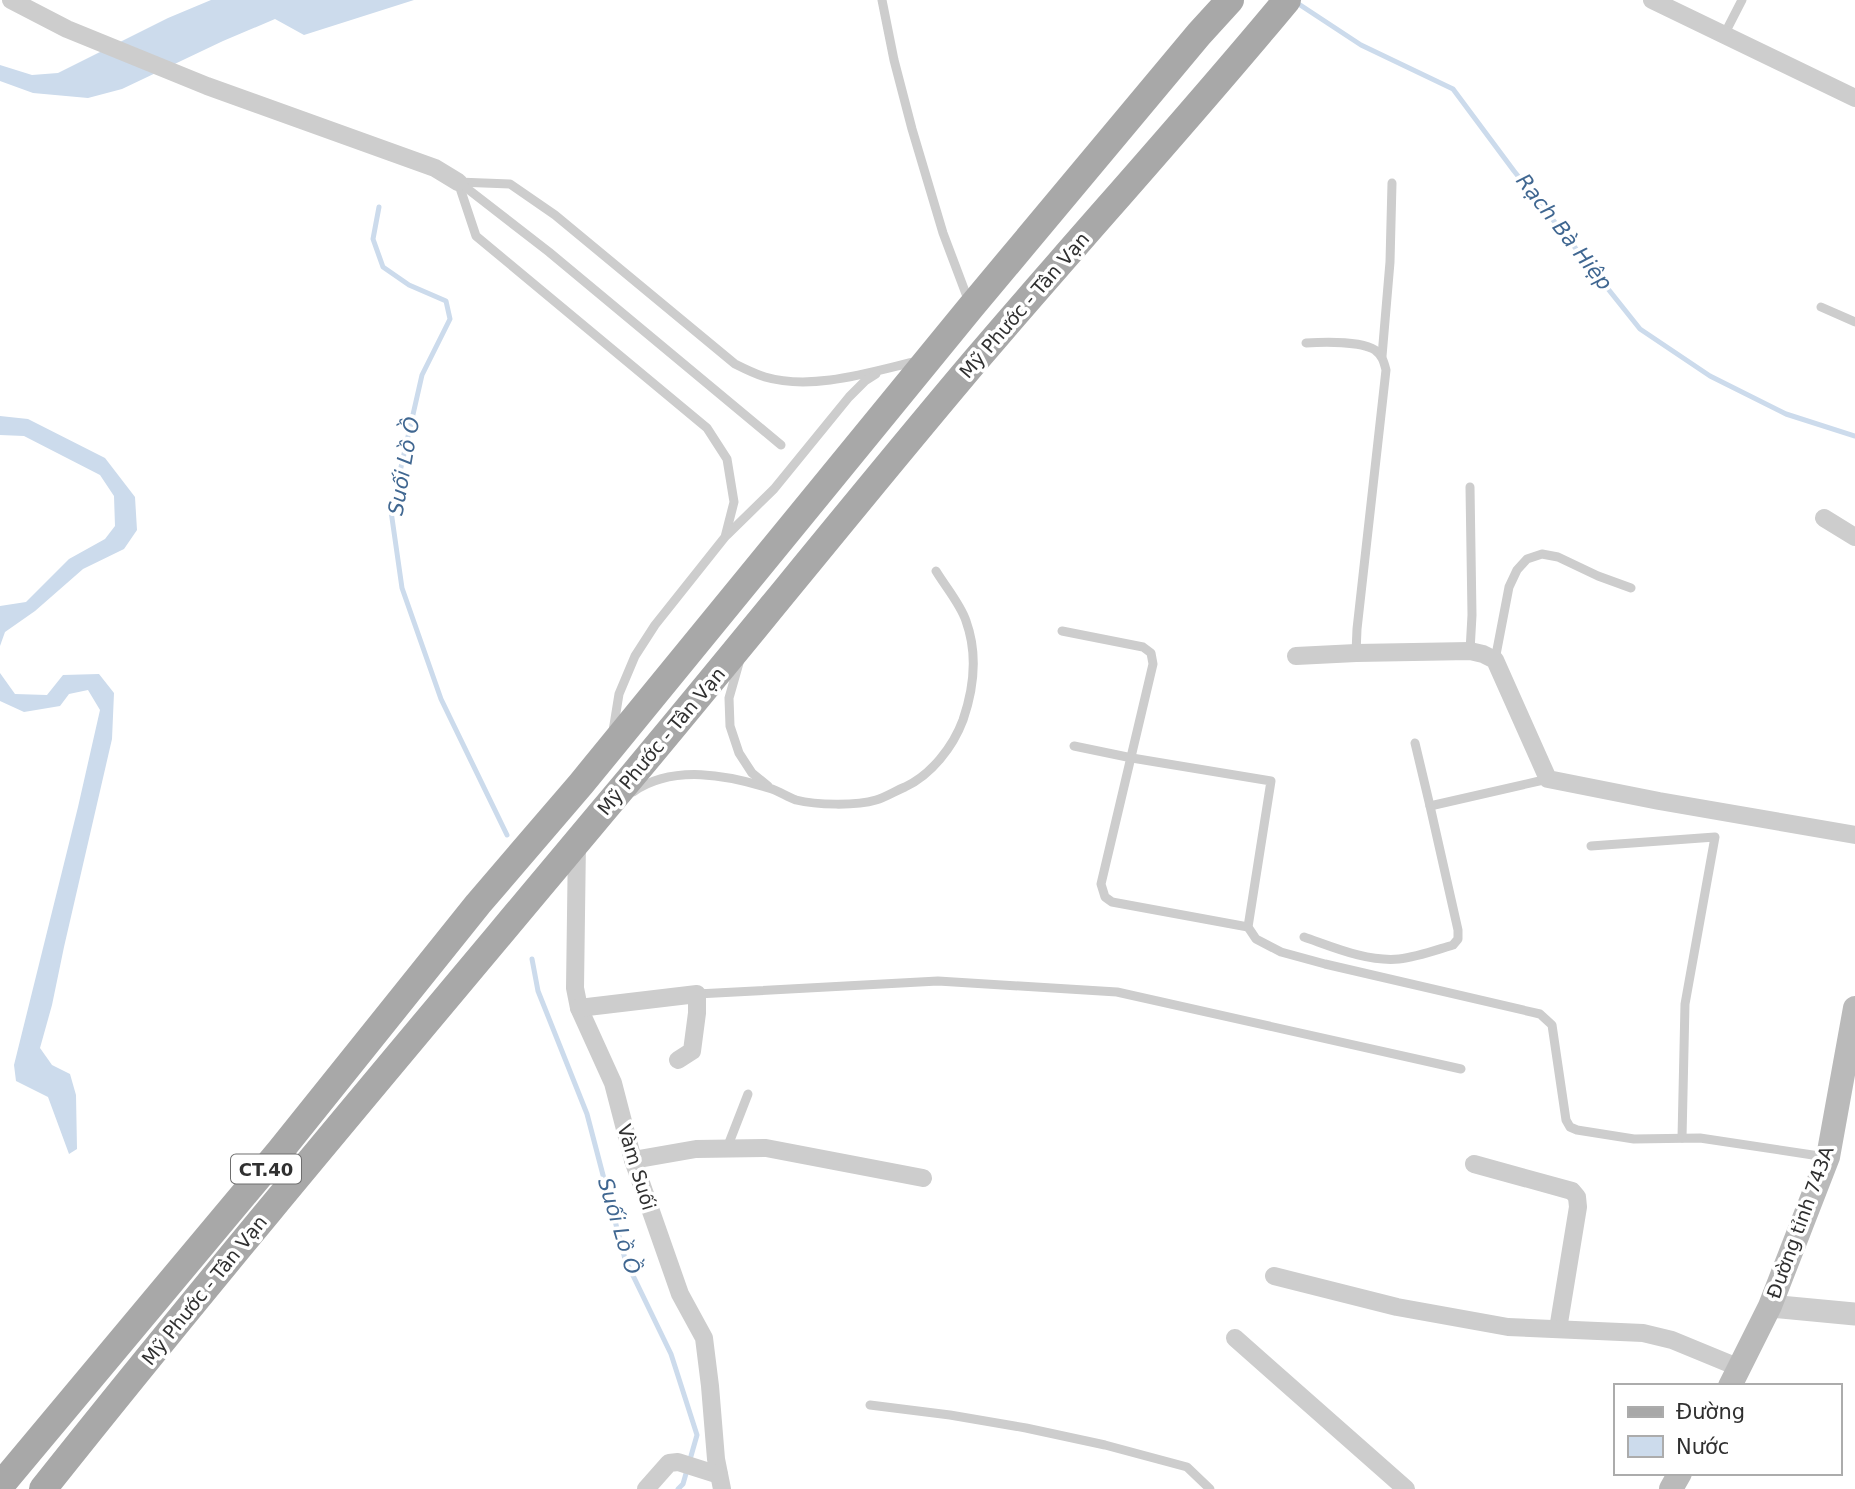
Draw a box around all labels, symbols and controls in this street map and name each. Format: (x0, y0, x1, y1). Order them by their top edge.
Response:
water label: Rạch Bà Hiệp (1511, 169, 1617, 295)
street label: Mỹ Phước - Tân Vạn (955, 228, 1093, 382)
water label: Suối Lồ Ồ (380, 414, 424, 517)
street label: Mỹ Phước - Tân Vạn (593, 663, 729, 819)
street label: Vàm Suối (614, 1121, 660, 1213)
street label: Đường tỉnh 743A (1762, 1143, 1838, 1301)
road number: CT.40 (231, 1154, 301, 1184)
water label: Suối Lồ Ồ (593, 1174, 649, 1277)
street label: Mỹ Phước - Tân Vạn (137, 1211, 271, 1369)
legend (1614, 1384, 1841, 1475)
text: Đường (1676, 1400, 1745, 1424)
text: Nước (1676, 1435, 1729, 1459)

